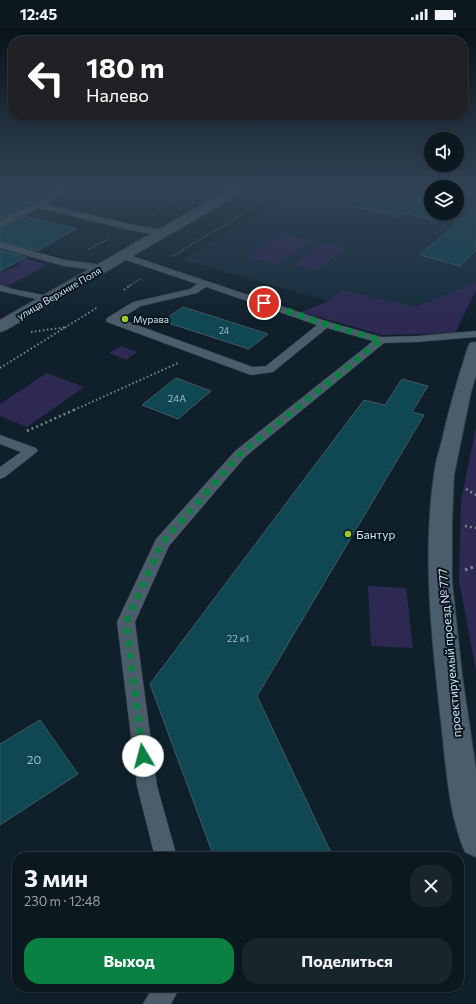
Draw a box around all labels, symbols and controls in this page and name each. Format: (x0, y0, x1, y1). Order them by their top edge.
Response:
text: 12:45 (20, 5, 57, 23)
text: 180 m (86, 50, 164, 84)
icon: left (20, 52, 72, 104)
text: Налево (86, 84, 149, 106)
map controls (424, 132, 464, 220)
button: sound (424, 132, 464, 172)
button: layers (424, 180, 464, 220)
street label: улица Верхние Поля (15, 264, 103, 322)
pin (247, 286, 281, 320)
icon: arrive (253, 292, 275, 314)
place label: Мурава (133, 313, 169, 325)
marker: Мурава (120, 314, 130, 324)
house number: 24 (219, 325, 230, 336)
house number: 24А (168, 392, 186, 404)
place label: Бантур (356, 527, 395, 541)
marker: Бантур (343, 529, 353, 539)
street label: проектируемый проезд № 777 (435, 568, 463, 738)
house number: 22 к1 (227, 632, 249, 644)
position arrow (122, 735, 164, 777)
house number: 20 (27, 752, 41, 766)
text: 3 мин (24, 863, 88, 892)
button: close (410, 865, 452, 907)
text: 230 m · 12:48 (24, 893, 101, 909)
button: Выход (24, 938, 234, 984)
button: Поделиться (242, 938, 452, 984)

